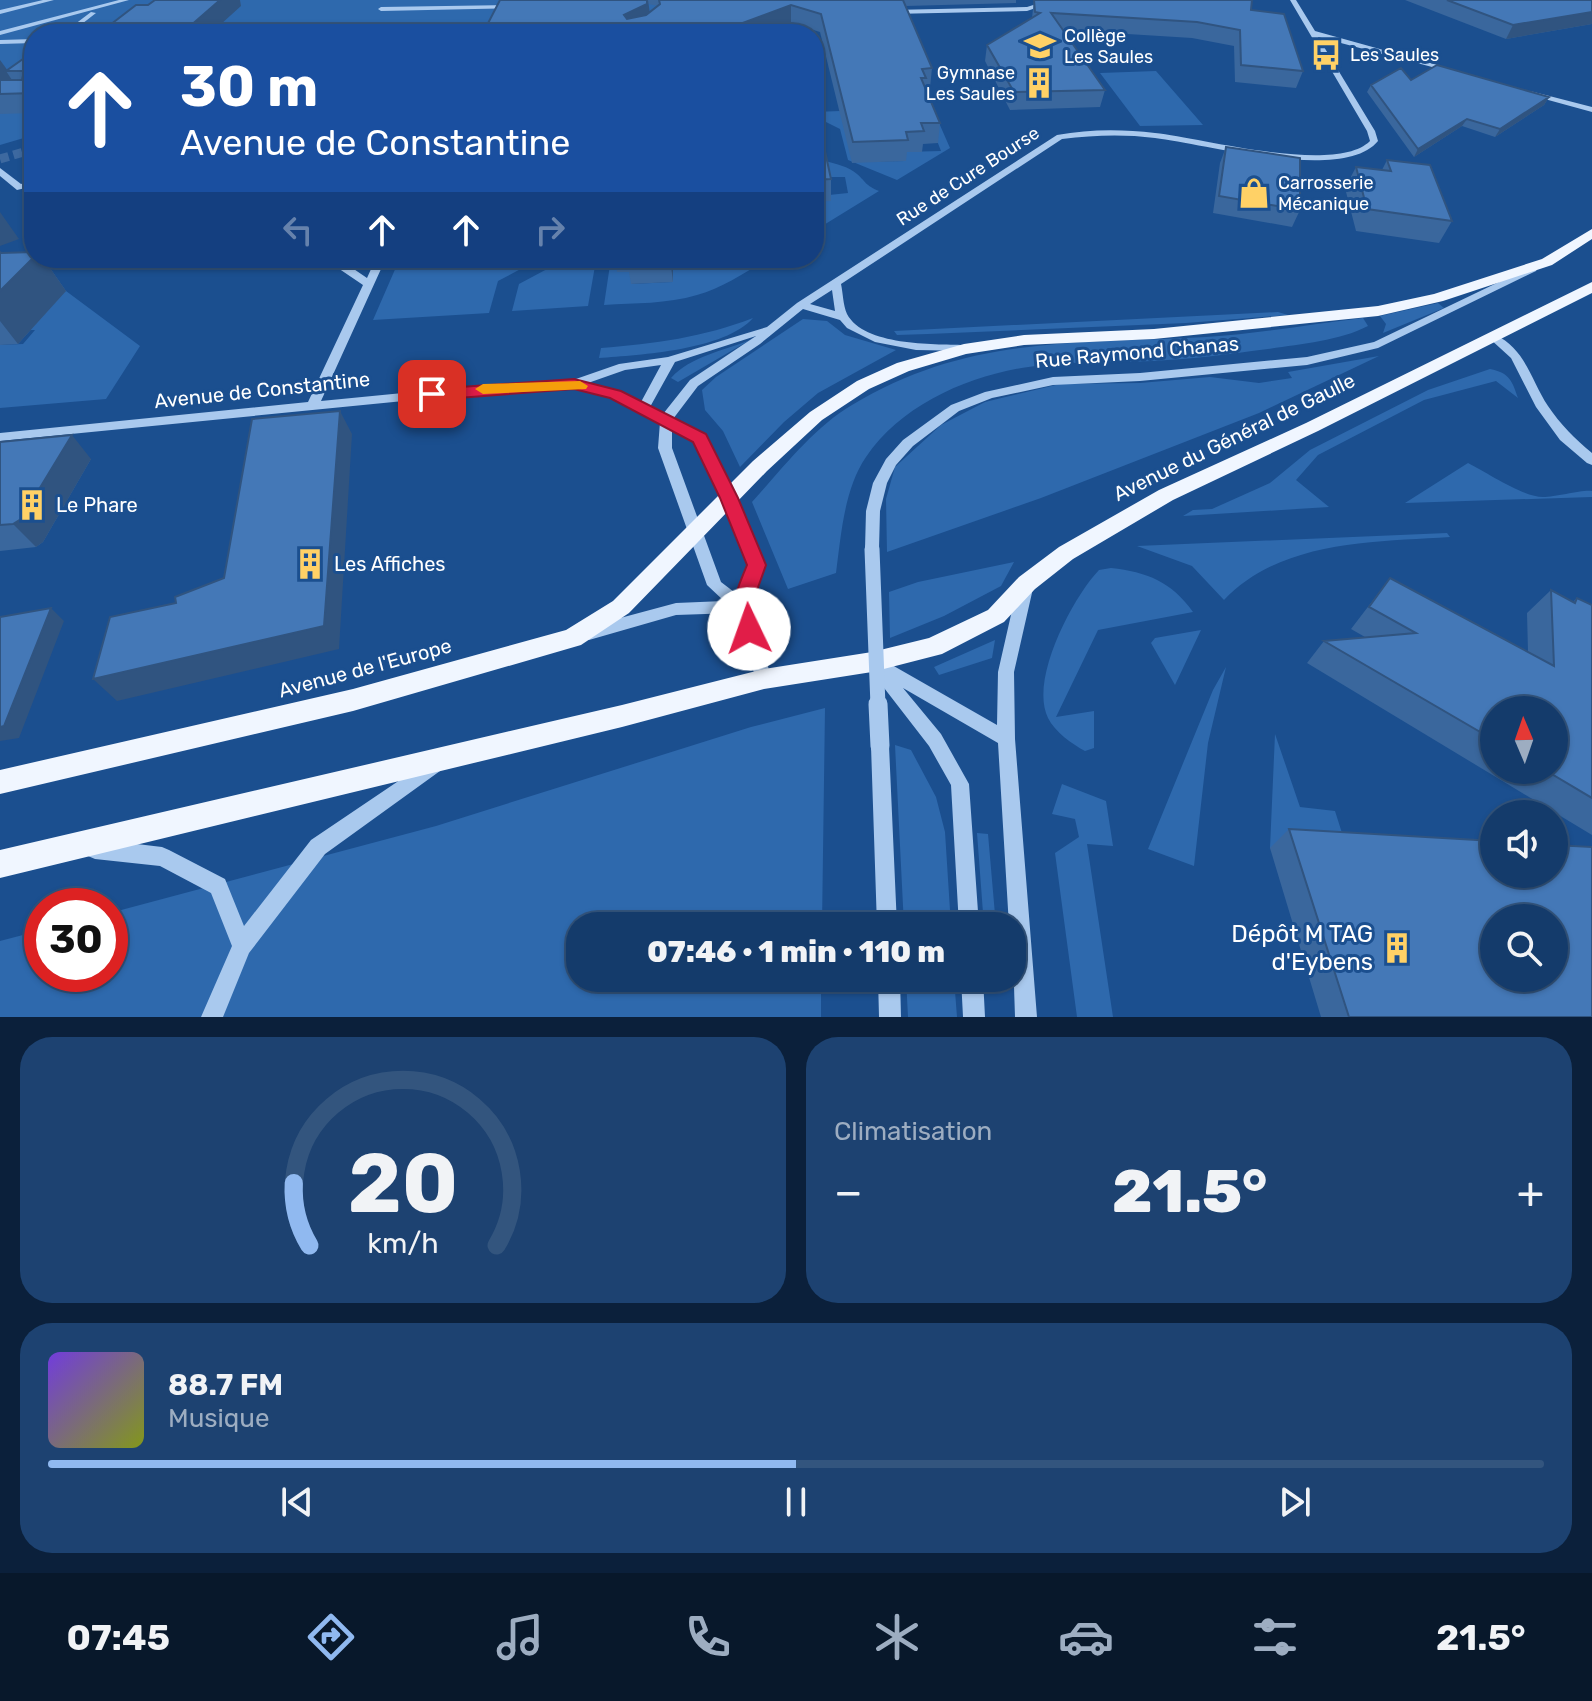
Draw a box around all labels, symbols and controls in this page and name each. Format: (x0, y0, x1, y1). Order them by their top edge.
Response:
place label: Collège Les Saules (1064, 25, 1153, 68)
school or university icon: Collège Les Saules (1023, 29, 1057, 63)
bus stop icon: Les Saules (1309, 38, 1343, 72)
place label: Les Saules (1350, 44, 1439, 66)
text: 30 m (180, 54, 318, 120)
icon: ahead (48, 56, 152, 160)
place label: Gymnase Les Saules (926, 62, 1015, 105)
building icon: Gymnase Les Saules (1022, 66, 1056, 100)
text: Avenue de Constantine (180, 121, 570, 164)
street label: Rue de Cure Bourse (893, 122, 1043, 230)
place label: Carrosserie Mécanique (1278, 172, 1373, 215)
shop icon: Carrosserie Mécanique (1237, 176, 1271, 210)
icon: left (276, 208, 320, 252)
icon: ahead (360, 208, 404, 252)
icon: ahead (444, 208, 488, 252)
icon: right (528, 208, 572, 252)
street label: Rue Raymond Chanas (1034, 331, 1240, 373)
pin (398, 360, 466, 428)
street label: Avenue de Constantine (153, 367, 371, 413)
street label: Avenue du Général de Gaulle (1109, 368, 1359, 506)
icon: arrive (410, 372, 454, 416)
building icon: Le Phare (15, 488, 49, 522)
place label: Le Phare (56, 493, 138, 517)
building icon: Les Affiches (293, 547, 327, 581)
place label: Les Affiches (334, 552, 446, 576)
position arrow (707, 587, 791, 671)
street label: Avenue de l'Europe (276, 633, 454, 703)
north arrow (1480, 696, 1568, 784)
map controls (1480, 696, 1568, 992)
button: sound (1480, 800, 1568, 888)
speed limit sign: 30 (24, 888, 128, 992)
button: search (1480, 904, 1568, 992)
place label: Dépôt M TAG d'Eybens (1231, 920, 1373, 976)
building icon: Dépôt M TAG d'Eybens (1380, 931, 1414, 965)
text: 07:46 · 1 min · 110 m (647, 934, 945, 970)
text: Climatisation (834, 1116, 992, 1147)
text: 20 (348, 1134, 458, 1233)
text: 21.5° (1112, 1156, 1267, 1227)
text: − (834, 1166, 863, 1218)
text: + (1517, 1166, 1544, 1218)
text: km/h (367, 1226, 439, 1260)
text: 88.7 FM (168, 1367, 283, 1403)
text: Musique (168, 1403, 270, 1434)
icon: previous (275, 1480, 319, 1524)
icon: pause (774, 1480, 818, 1524)
icon: next (1273, 1480, 1317, 1524)
icon: directions (303, 1609, 359, 1665)
icon: music (492, 1609, 548, 1665)
icon: phone (680, 1609, 736, 1665)
icon: climate (869, 1609, 925, 1665)
icon: car (1058, 1609, 1114, 1665)
icon: filters (1247, 1609, 1303, 1665)
text: 07:45 (66, 1616, 170, 1659)
text: 21.5° (1436, 1616, 1525, 1659)

